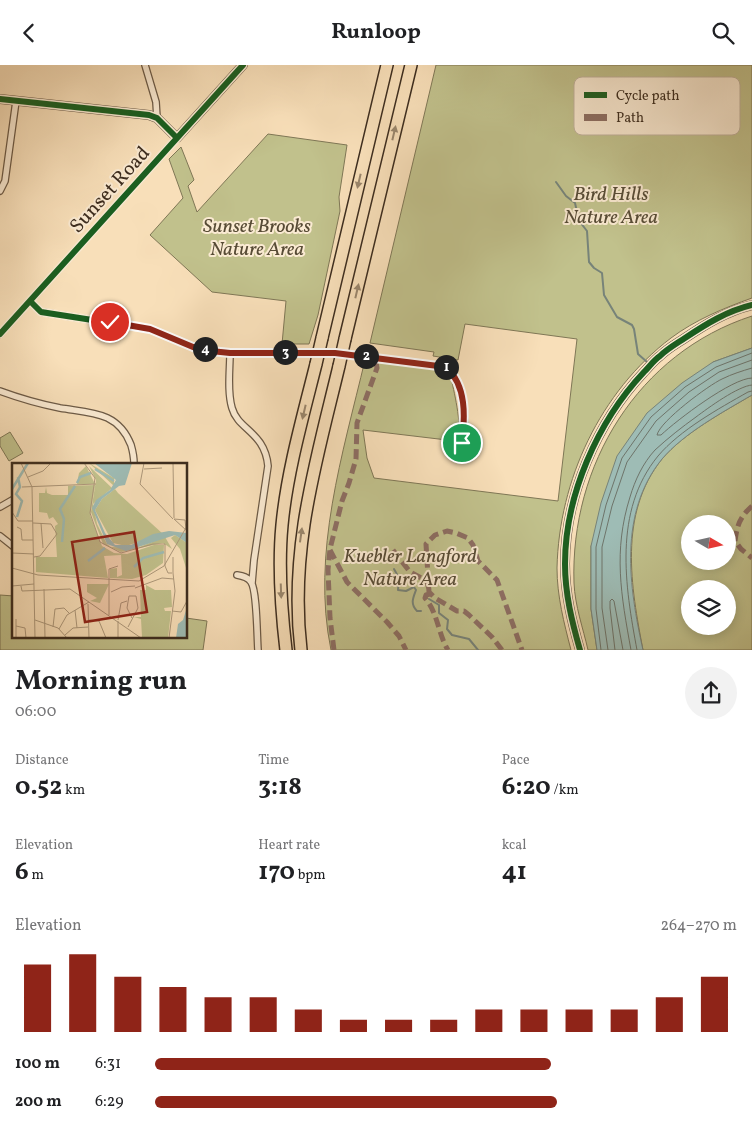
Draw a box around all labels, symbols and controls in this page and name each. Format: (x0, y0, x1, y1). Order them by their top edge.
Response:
text: Runloop (331, 17, 421, 48)
icon: back (15, 19, 43, 47)
icon: search (709, 19, 737, 47)
legend (574, 77, 740, 135)
text: Cycle path (616, 87, 680, 106)
text: Path (616, 109, 644, 128)
one-way arrow (390, 126, 398, 141)
street label: Sunset Road (64, 141, 157, 240)
one-way arrow (355, 173, 363, 188)
park label: Bird Hills Nature Area (564, 181, 658, 232)
park label: Sunset Brooks Nature Area (203, 213, 312, 264)
one-way arrow (353, 284, 361, 299)
pin (89, 301, 131, 343)
icon: check (96, 308, 124, 336)
pin: 4 (192, 337, 218, 361)
pin: 3 (272, 339, 298, 365)
text: 4 (201, 340, 210, 359)
text: 3 (282, 343, 289, 362)
pin: 2 (354, 343, 378, 369)
text: 2 (363, 347, 370, 366)
pin: 1 (434, 355, 458, 379)
text: 1 (444, 358, 449, 377)
one-way arrow (300, 404, 308, 419)
pin (441, 422, 483, 464)
icon: arrive (448, 429, 476, 457)
inset map (12, 463, 188, 637)
north arrow (681, 515, 736, 570)
map controls (681, 515, 736, 635)
one-way arrow (298, 527, 306, 543)
park label: Kuebler Langford Nature Area (343, 543, 477, 594)
button: layers (681, 580, 736, 635)
one-way arrow (277, 583, 285, 599)
text: Morning run (15, 662, 187, 701)
button: share (685, 667, 737, 719)
text: 06:00 (15, 701, 56, 723)
text: Distance (15, 751, 69, 770)
text: Time (258, 751, 289, 770)
text: Pace (502, 751, 530, 770)
text: 0.52 (15, 770, 62, 805)
text: 3:18 (258, 770, 302, 805)
text: 6:20 (502, 770, 551, 805)
text: km (62, 781, 85, 800)
text: /km (551, 781, 579, 800)
text: Elevation (15, 836, 73, 855)
text: Heart rate (258, 836, 320, 855)
text: kcal (502, 836, 527, 855)
text: 6 (15, 855, 29, 890)
text: 170 (258, 855, 295, 890)
text: 41 (502, 855, 527, 890)
text: m (29, 866, 44, 885)
text: bpm (295, 866, 326, 885)
text: Elevation (15, 915, 82, 937)
text: 264–270 m (661, 915, 737, 937)
text: 100 m (15, 1053, 60, 1075)
text: 6:31 (95, 1053, 121, 1075)
text: 200 m (15, 1091, 62, 1113)
text: 6:29 (95, 1091, 124, 1113)

